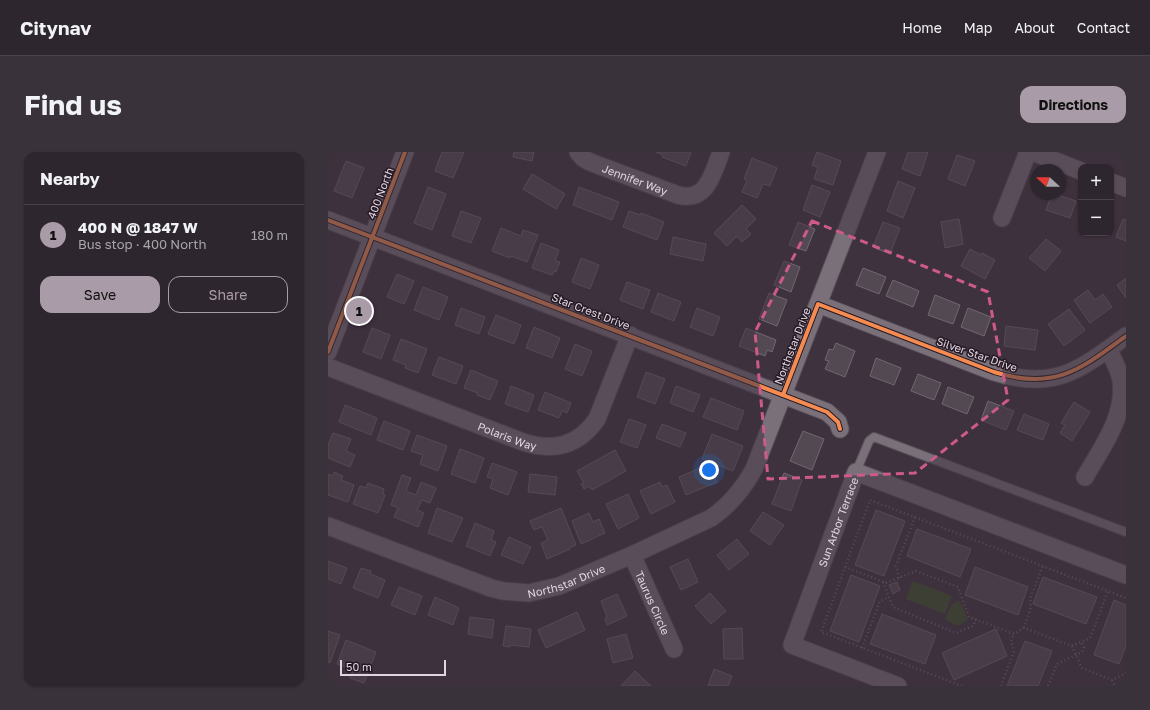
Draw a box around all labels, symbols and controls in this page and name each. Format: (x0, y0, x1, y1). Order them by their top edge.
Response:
text: Citynav (20, 16, 92, 39)
text: Home (902, 19, 942, 36)
text: Map (964, 19, 992, 36)
text: About (1014, 19, 1055, 36)
text: Contact (1077, 19, 1130, 36)
button: Directions (1020, 86, 1126, 123)
text: Find us (24, 88, 122, 121)
street label: Jennifer Way (601, 161, 669, 197)
north arrow (1030, 164, 1066, 200)
map controls (1078, 164, 1114, 236)
button: + (1078, 164, 1114, 200)
street label: 400 North (364, 166, 396, 220)
text: Nearby (40, 168, 100, 189)
button: − (1078, 200, 1114, 236)
text: 400 N @ 1847 W (78, 218, 198, 236)
text: 1 (50, 227, 56, 243)
text: 180 m (251, 227, 288, 243)
text: Bus stop · 400 North (78, 236, 207, 252)
button: Save (40, 276, 160, 313)
button: Share (168, 276, 288, 313)
street label: Star Crest Drive (550, 290, 632, 332)
pin: 1 (346, 296, 372, 326)
street label: Northstar Drive (771, 306, 813, 386)
street label: Silver Star Drive (935, 334, 1019, 374)
street label: Polaris Way (476, 419, 538, 452)
your location (699, 460, 719, 480)
street label: Sun Arbor Terrace (815, 475, 860, 568)
street label: Northstar Drive (526, 561, 607, 600)
street label: Taurus Circle (633, 568, 673, 636)
scale bar (340, 658, 446, 677)
text: 50 m (346, 660, 372, 673)

